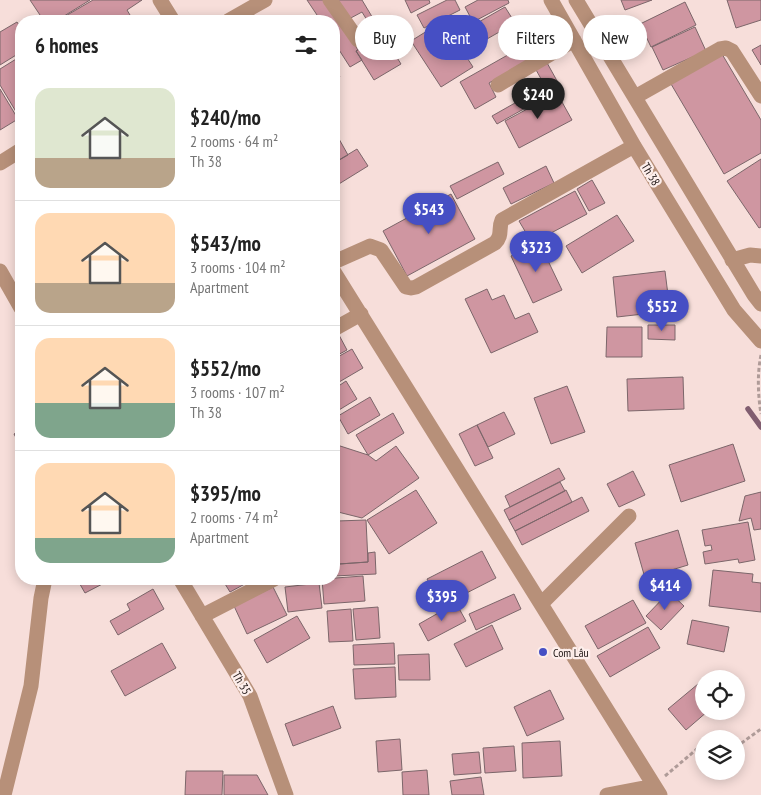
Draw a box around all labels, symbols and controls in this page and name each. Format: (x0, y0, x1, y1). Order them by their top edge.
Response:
chip: Buy (355, 15, 414, 60)
chip: Rent (424, 15, 488, 60)
chip: Filters (498, 15, 573, 60)
chip: New (583, 15, 647, 60)
icon: filters (292, 31, 320, 59)
text: 6 homes (35, 32, 98, 59)
pin: $240 (508, 78, 568, 120)
text: $240 (523, 84, 553, 104)
text: $240/mo (190, 104, 261, 131)
icon: home (75, 108, 135, 168)
text: 2 rooms · 64 m² (190, 131, 278, 151)
text: Th 38 (190, 151, 222, 171)
street label: Th 38 (638, 160, 664, 188)
pin: $543 (399, 192, 459, 235)
text: $543 (414, 199, 444, 219)
text: $543/mo (190, 230, 261, 257)
pin: $323 (506, 230, 566, 273)
icon: home (75, 233, 135, 293)
text: $323 (521, 237, 551, 257)
text: 3 rooms · 104 m² (190, 257, 286, 277)
text: Apartment (190, 277, 249, 297)
pin: $552 (632, 290, 692, 332)
text: $552 (647, 296, 677, 316)
text: $552/mo (190, 355, 261, 382)
icon: home (75, 358, 135, 418)
text: 3 rooms · 107 m² (190, 382, 285, 402)
text: Th 38 (190, 402, 222, 422)
text: $395/mo (190, 480, 261, 507)
icon: home (75, 483, 135, 543)
text: 2 rooms · 74 m² (190, 507, 278, 527)
text: Apartment (190, 527, 249, 547)
pin: $414 (635, 568, 695, 611)
text: $414 (650, 575, 680, 595)
pin: $395 (412, 580, 472, 622)
text: $395 (427, 586, 457, 606)
place label: Com Lâu (553, 645, 589, 660)
marker: Com Lâu (537, 646, 549, 658)
street label: Th 35 (230, 669, 254, 697)
map controls (695, 670, 745, 780)
button: locate (695, 670, 745, 720)
button: layers (695, 730, 745, 780)

